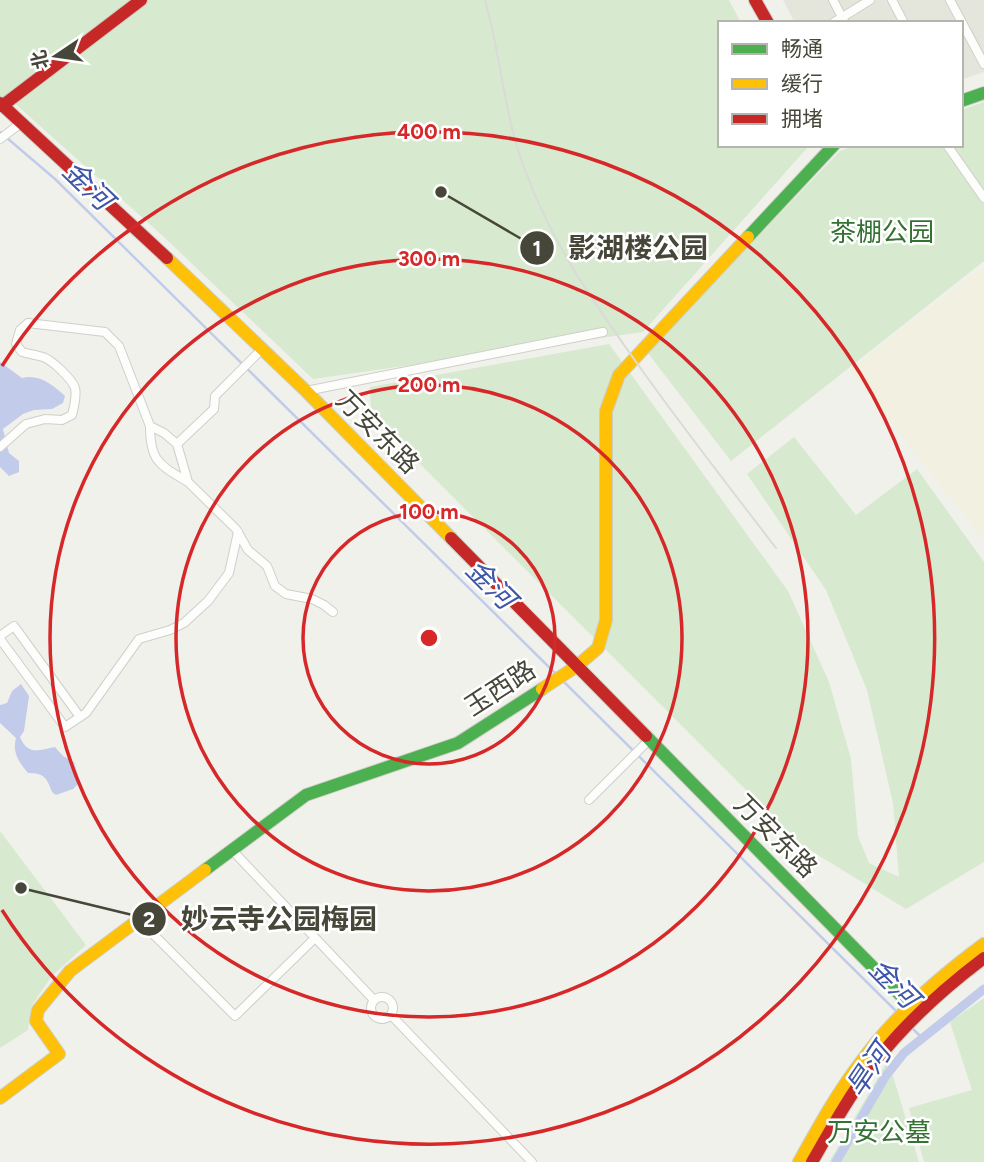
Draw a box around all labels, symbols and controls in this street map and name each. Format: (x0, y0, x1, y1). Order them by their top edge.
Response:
north arrow (21, 21, 91, 91)
legend (718, 21, 963, 147)
text: 畅通 (781, 36, 823, 61)
text: 北 (27, 48, 53, 72)
text: 缓行 (781, 71, 823, 96)
text: 拥堵 (781, 106, 823, 131)
text: 400 m (397, 119, 461, 144)
water label: 金河 (56, 153, 124, 220)
park label: 茶棚公园 (830, 216, 934, 248)
callout: 影湖楼公园 (519, 224, 722, 273)
text: 影湖楼公园 (568, 231, 708, 265)
text: 1 (533, 236, 541, 261)
text: 300 m (398, 246, 460, 271)
text: 200 m (398, 372, 460, 397)
street label: 万安东路 (330, 384, 426, 480)
text: 100 m (399, 499, 459, 524)
water label: 金河 (459, 552, 526, 619)
centre of rings (417, 626, 441, 650)
street label: 玉西路 (459, 653, 541, 723)
street label: 万安东路 (728, 788, 824, 884)
callout: 妙云寺公园梅园 (132, 895, 391, 944)
text: 妙云寺公园梅园 (181, 902, 377, 936)
text: 2 (143, 907, 155, 932)
water label: 金河 (862, 951, 929, 1018)
water label: 旱河 (838, 1033, 901, 1103)
park label: 万安公墓 (827, 1116, 931, 1148)

